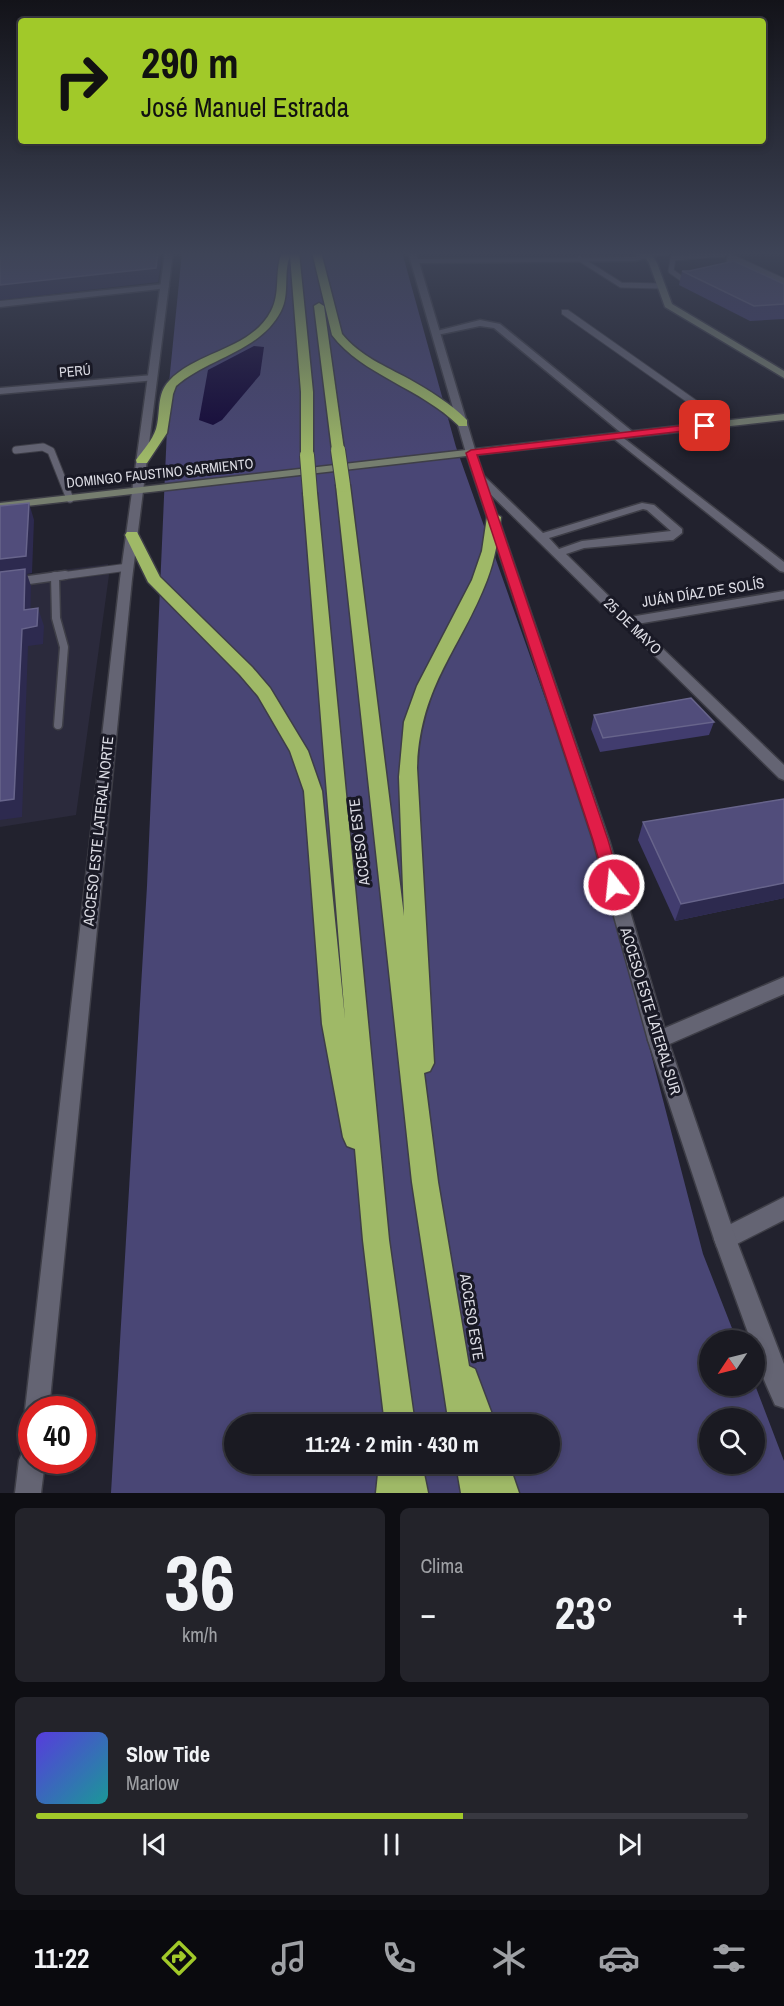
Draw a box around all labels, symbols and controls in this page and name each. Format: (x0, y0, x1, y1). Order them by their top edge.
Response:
text: 290 m (141, 35, 239, 91)
icon: right (42, 42, 120, 120)
text: José Manuel Estrada (141, 89, 349, 125)
street label: PERÚ (58, 361, 92, 381)
pin (679, 400, 730, 451)
icon: arrive (688, 409, 721, 442)
street label: DOMINGO FAUSTINO SARMIENTO (66, 454, 254, 492)
street label: JUÁN DÍAZ DE SOLÍS (640, 572, 766, 612)
street label: 25 DE MAYO (599, 593, 667, 659)
street label: ACCESO ESTE LATERAL NORTE (77, 735, 118, 928)
street label: ACCESO ESTE (343, 797, 375, 888)
position arrow (582, 853, 646, 917)
street label: ACCESO ESTE LATERAL SUR (615, 924, 686, 1097)
street label: ACCESO ESTE (455, 1271, 489, 1362)
north arrow (699, 1330, 765, 1396)
map controls (699, 1330, 765, 1474)
speed limit sign: 40 (18, 1396, 96, 1474)
button: search (699, 1408, 765, 1474)
text: 11:24 · 2 min · 430 m (305, 1429, 479, 1459)
text: 36 (164, 1529, 235, 1634)
text: Clima (421, 1552, 463, 1579)
text: 23° (555, 1582, 614, 1643)
text: − (421, 1591, 436, 1635)
text: + (732, 1591, 748, 1635)
text: km/h (182, 1621, 218, 1648)
text: Slow Tide (126, 1739, 210, 1769)
text: Marlow (126, 1769, 179, 1796)
icon: previous (138, 1828, 171, 1861)
icon: pause (375, 1828, 408, 1861)
icon: next (613, 1828, 646, 1861)
icon: directions (158, 1937, 200, 1979)
icon: music (268, 1937, 310, 1979)
icon: phone (378, 1937, 420, 1979)
icon: climate (488, 1937, 530, 1979)
icon: car (598, 1937, 640, 1979)
icon: filters (708, 1937, 750, 1979)
text: 11:22 (34, 1940, 89, 1976)

